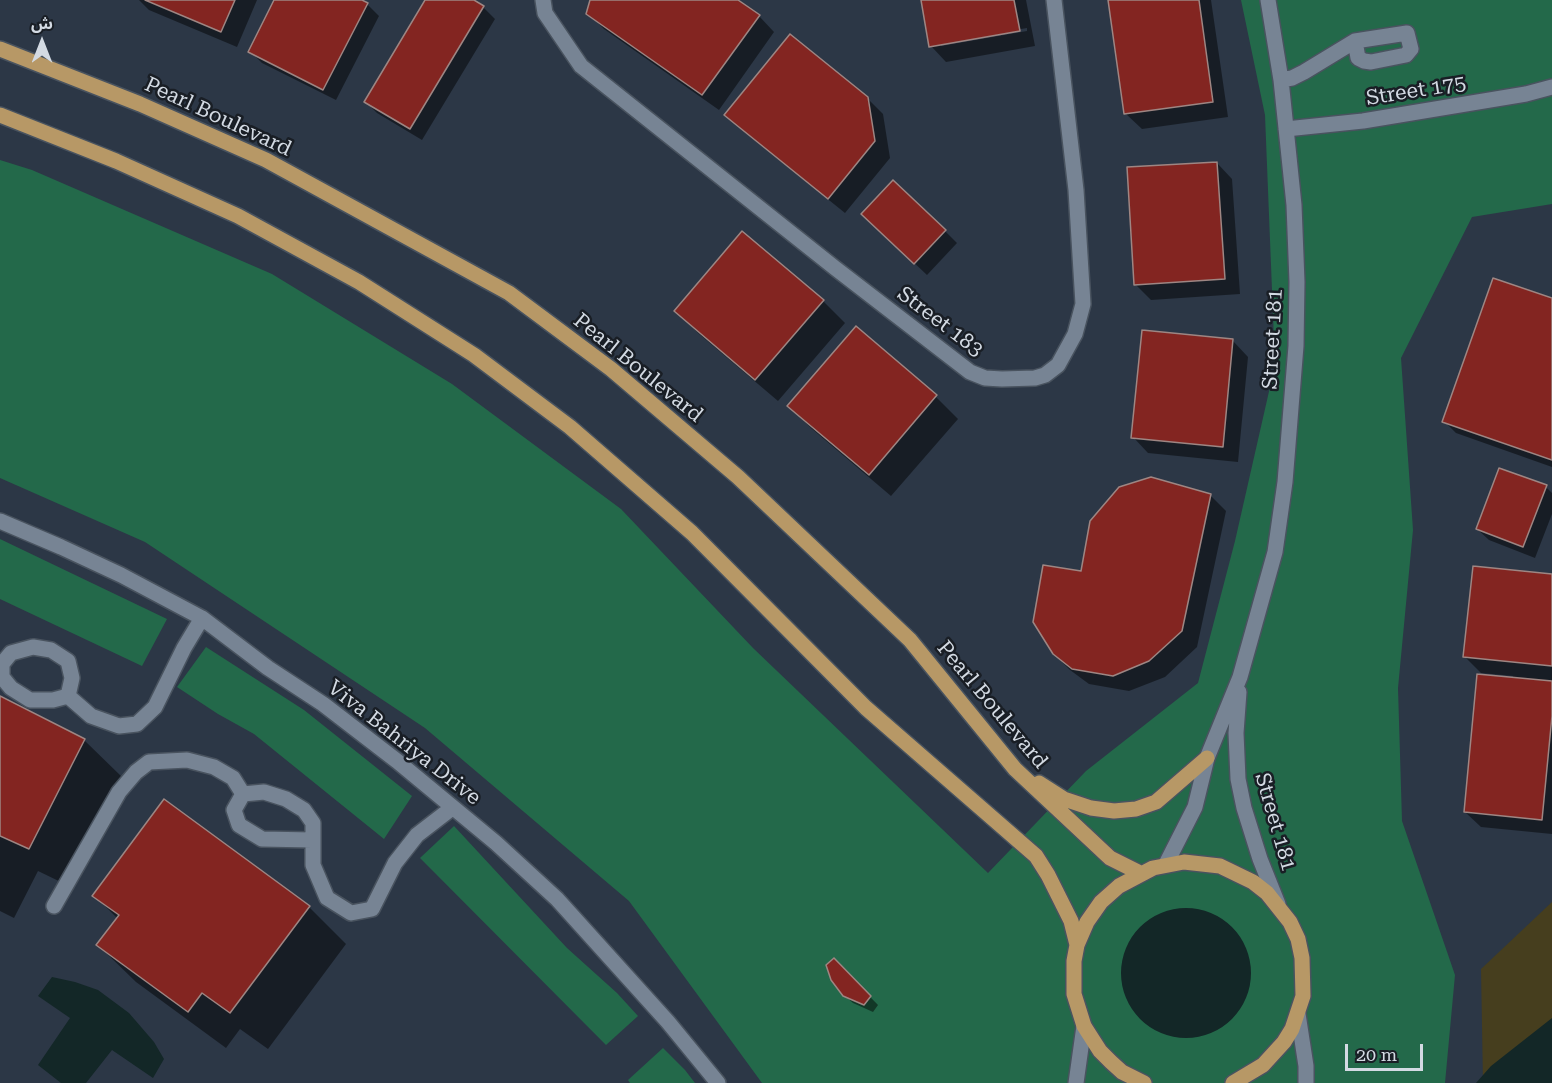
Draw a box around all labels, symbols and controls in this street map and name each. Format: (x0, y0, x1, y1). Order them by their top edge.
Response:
north arrow (12, 12, 72, 72)
text: ش (31, 14, 53, 33)
street label: Street 175 (1364, 71, 1468, 111)
street label: Pearl Boulevard (141, 72, 295, 162)
street label: Street 183 (892, 282, 988, 362)
street label: Street 181 (1258, 288, 1288, 390)
street label: Pearl Boulevard (568, 308, 708, 428)
street label: Pearl Boulevard (931, 636, 1053, 774)
street label: Viva Bahriya Drive (322, 675, 486, 811)
street label: Street 181 (1249, 770, 1301, 874)
scale bar (1348, 1032, 1426, 1070)
text: 20 m (1356, 1044, 1397, 1065)

